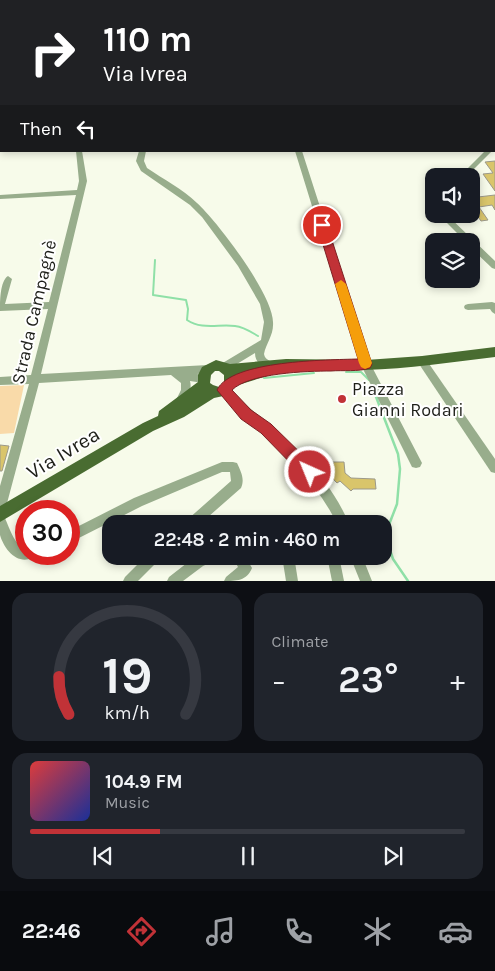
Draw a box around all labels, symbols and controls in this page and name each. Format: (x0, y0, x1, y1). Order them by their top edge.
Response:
text: 110 m (103, 19, 192, 60)
icon: right (20, 20, 85, 85)
text: Via Ivrea (103, 61, 188, 87)
icon: left (72, 115, 100, 143)
text: Then (20, 118, 62, 140)
map controls (425, 168, 480, 288)
button: sound (425, 168, 480, 223)
pin (301, 204, 343, 246)
icon: arrive (308, 211, 336, 239)
button: layers (425, 233, 480, 288)
street label: Strada Campagnè (7, 238, 61, 386)
place label: Piazza Gianni Rodari (352, 378, 464, 421)
marker: Piazza Gianni Rodari (336, 393, 348, 405)
street label: Via Ivrea (22, 422, 104, 484)
position arrow (283, 445, 335, 497)
speed limit sign: 30 (15, 500, 80, 565)
text: 22:48 · 2 min · 460 m (154, 529, 340, 551)
text: Climate (272, 632, 329, 651)
text: 19 (102, 645, 152, 706)
text: 23° (338, 657, 398, 702)
text: − (272, 664, 286, 697)
text: + (450, 664, 465, 697)
text: km/h (104, 703, 149, 724)
text: 104.9 FM (105, 771, 183, 793)
text: Music (105, 793, 150, 812)
icon: previous (89, 842, 117, 870)
icon: pause (234, 842, 262, 870)
icon: next (379, 842, 407, 870)
icon: directions (124, 914, 159, 949)
icon: music (203, 914, 238, 949)
icon: phone (281, 914, 316, 949)
icon: climate (360, 914, 395, 949)
icon: car (438, 914, 473, 949)
text: 22:46 (22, 918, 81, 944)

